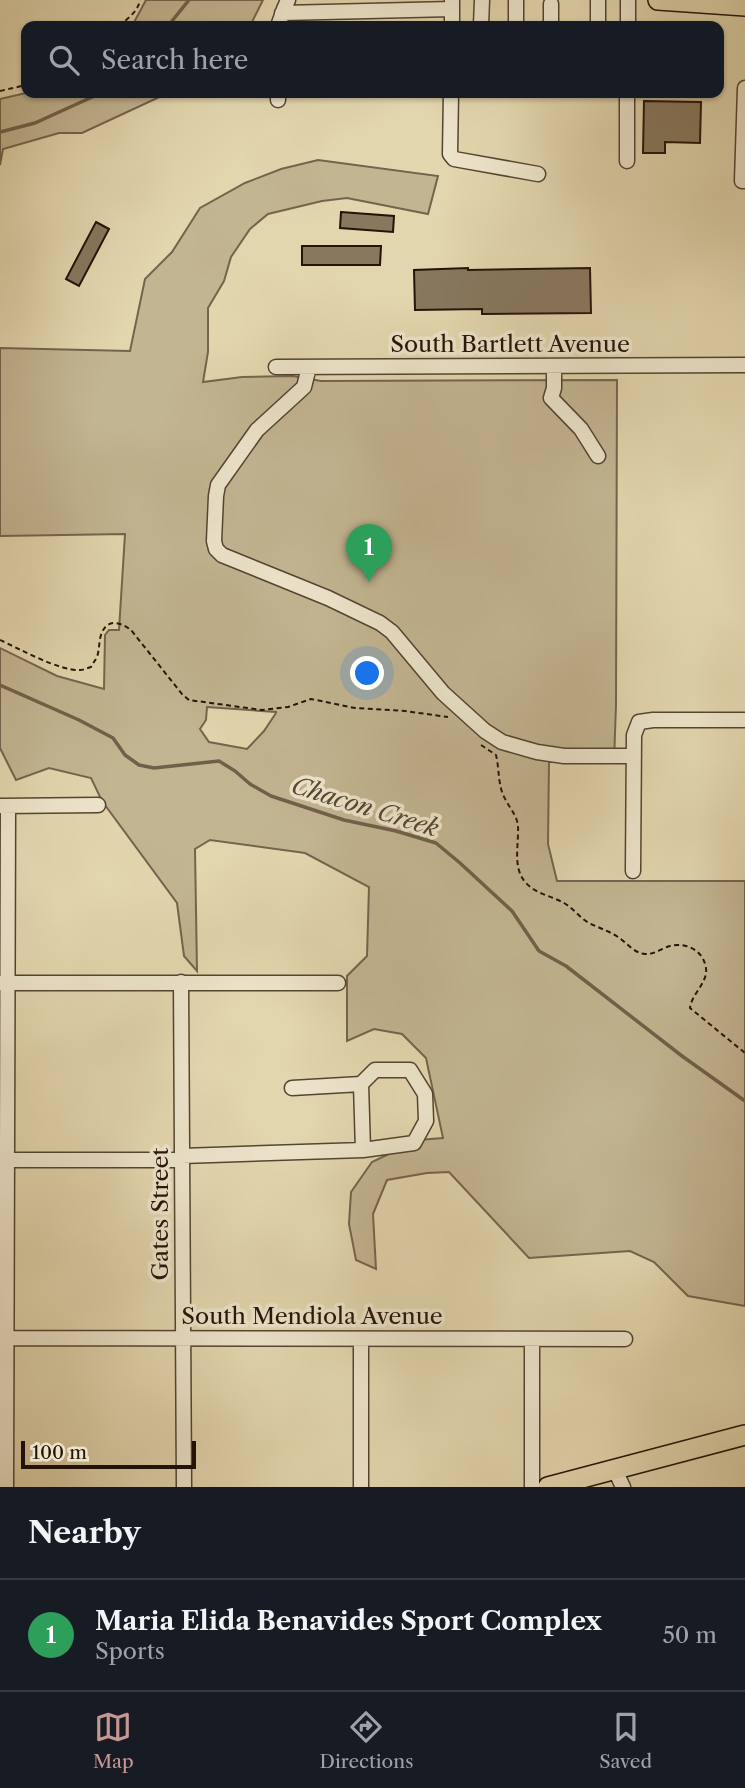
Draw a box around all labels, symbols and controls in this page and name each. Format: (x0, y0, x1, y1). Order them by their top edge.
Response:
search box (21, 21, 724, 98)
icon: search (45, 41, 83, 79)
text: Search here (101, 44, 248, 76)
street label: South Bartlett Avenue (390, 330, 630, 358)
pin: 1 (346, 524, 392, 582)
your location (350, 656, 384, 690)
water label: Chacon Creek (288, 770, 443, 843)
street label: Gates Street (146, 1148, 174, 1281)
street label: South Mendiola Avenue (181, 1302, 443, 1330)
scale bar (21, 1438, 196, 1470)
text: 100 m (32, 1441, 87, 1464)
text: Nearby (28, 1514, 141, 1551)
text: Maria Elida Benavides Sport Complex (95, 1605, 602, 1637)
text: 1 (46, 1621, 56, 1649)
text: 50 m (662, 1621, 717, 1649)
text: Sports (95, 1637, 165, 1665)
tab: Map (93, 1708, 134, 1773)
tab: Directions (320, 1708, 413, 1773)
tab: Saved (599, 1708, 652, 1773)

